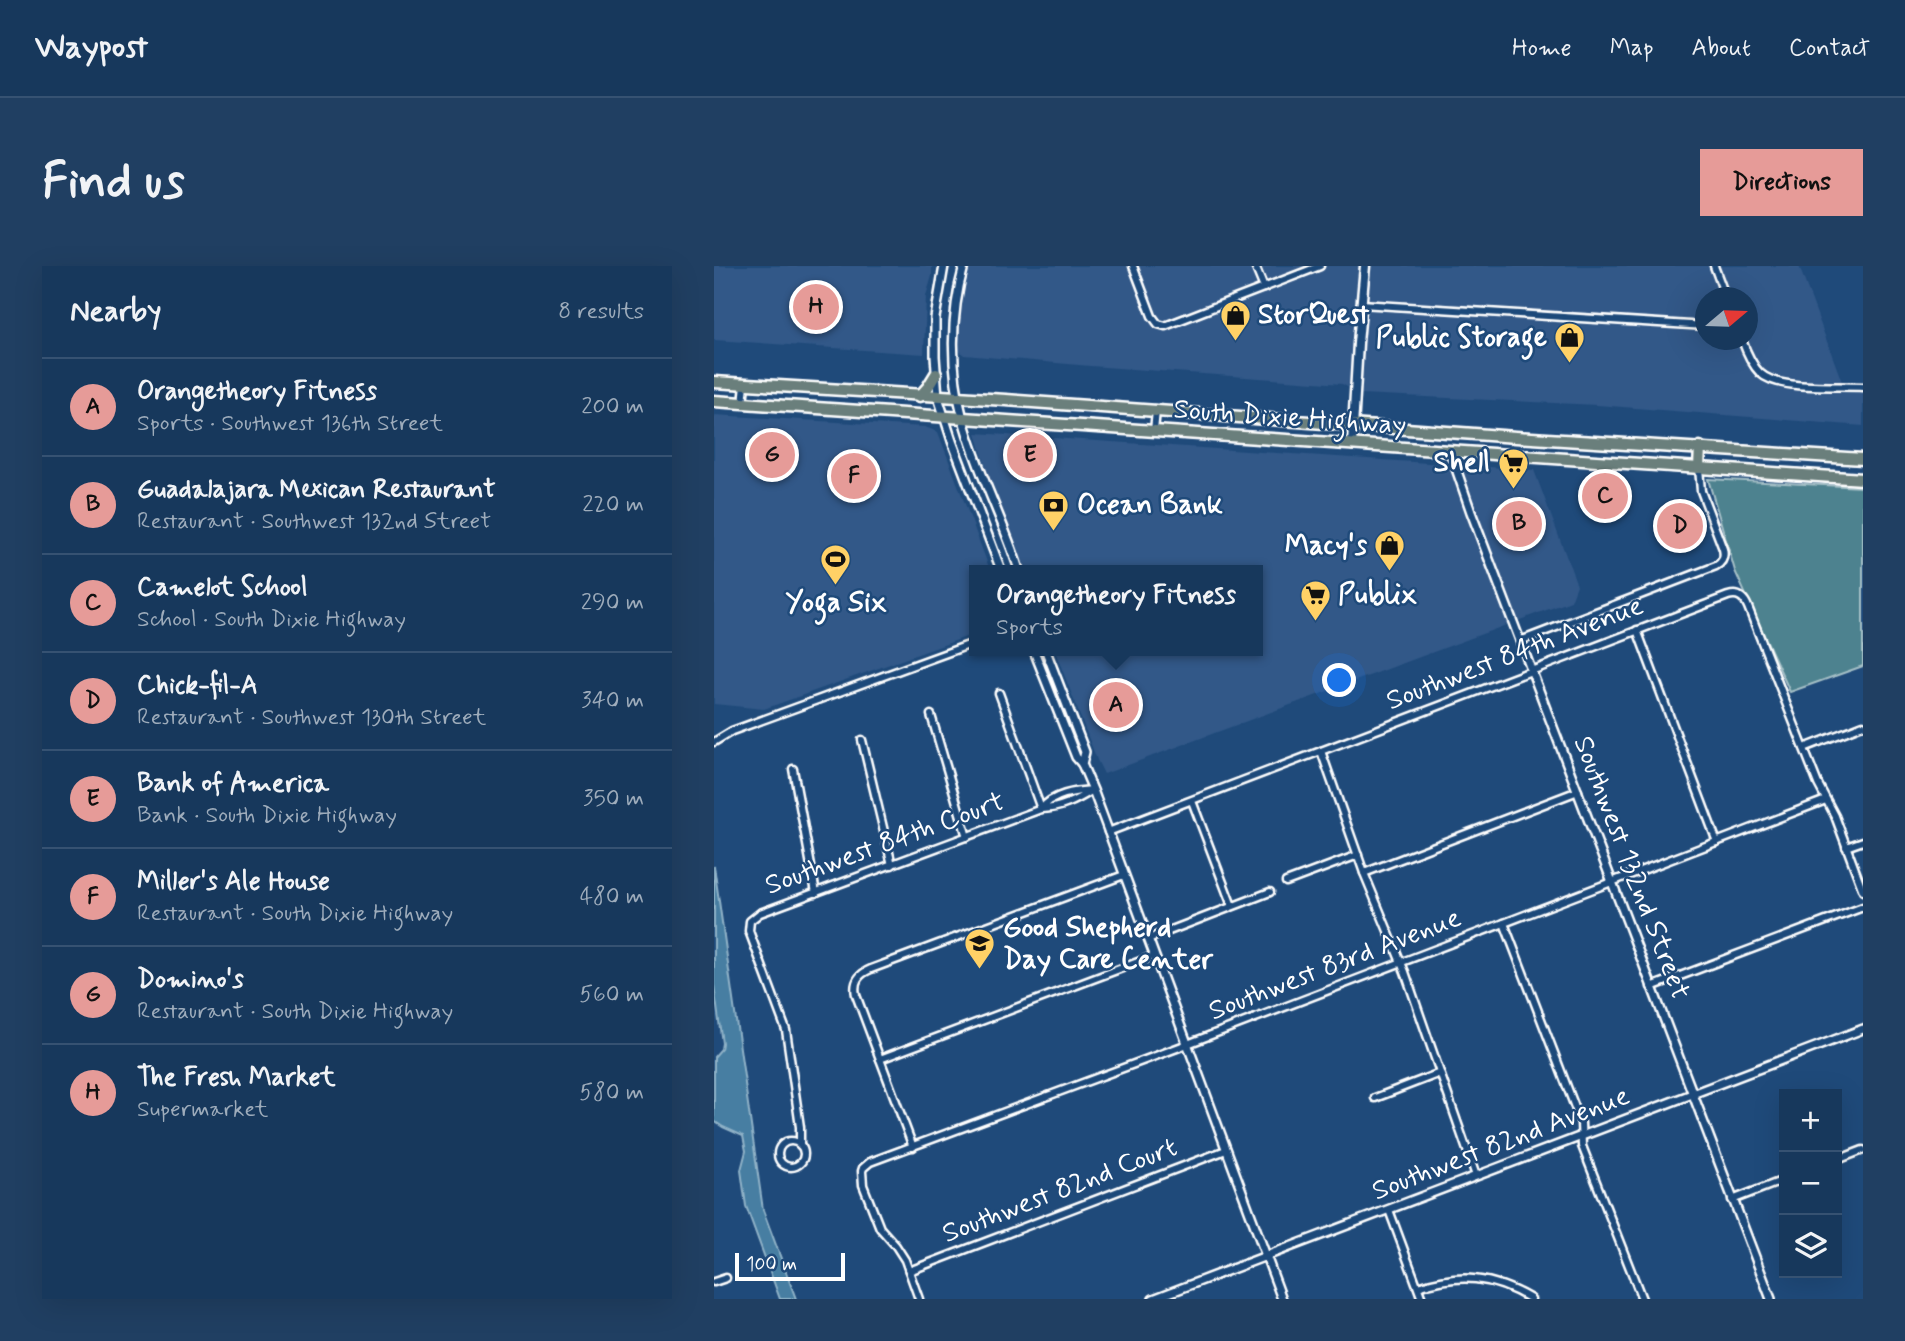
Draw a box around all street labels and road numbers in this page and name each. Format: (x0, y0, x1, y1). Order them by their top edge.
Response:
street label: South Dixie Highway (1172, 391, 1408, 448)
street label: Southwest 84th Avenue (1381, 588, 1649, 720)
street label: Southwest 132nd Street (1564, 731, 1698, 1005)
street label: Southwest 84th Court (760, 784, 1010, 904)
street label: Southwest 83rd Avenue (1204, 900, 1466, 1030)
street label: Southwest 82nd Avenue (1367, 1078, 1635, 1210)
street label: Southwest 82nd Court (937, 1129, 1183, 1253)

